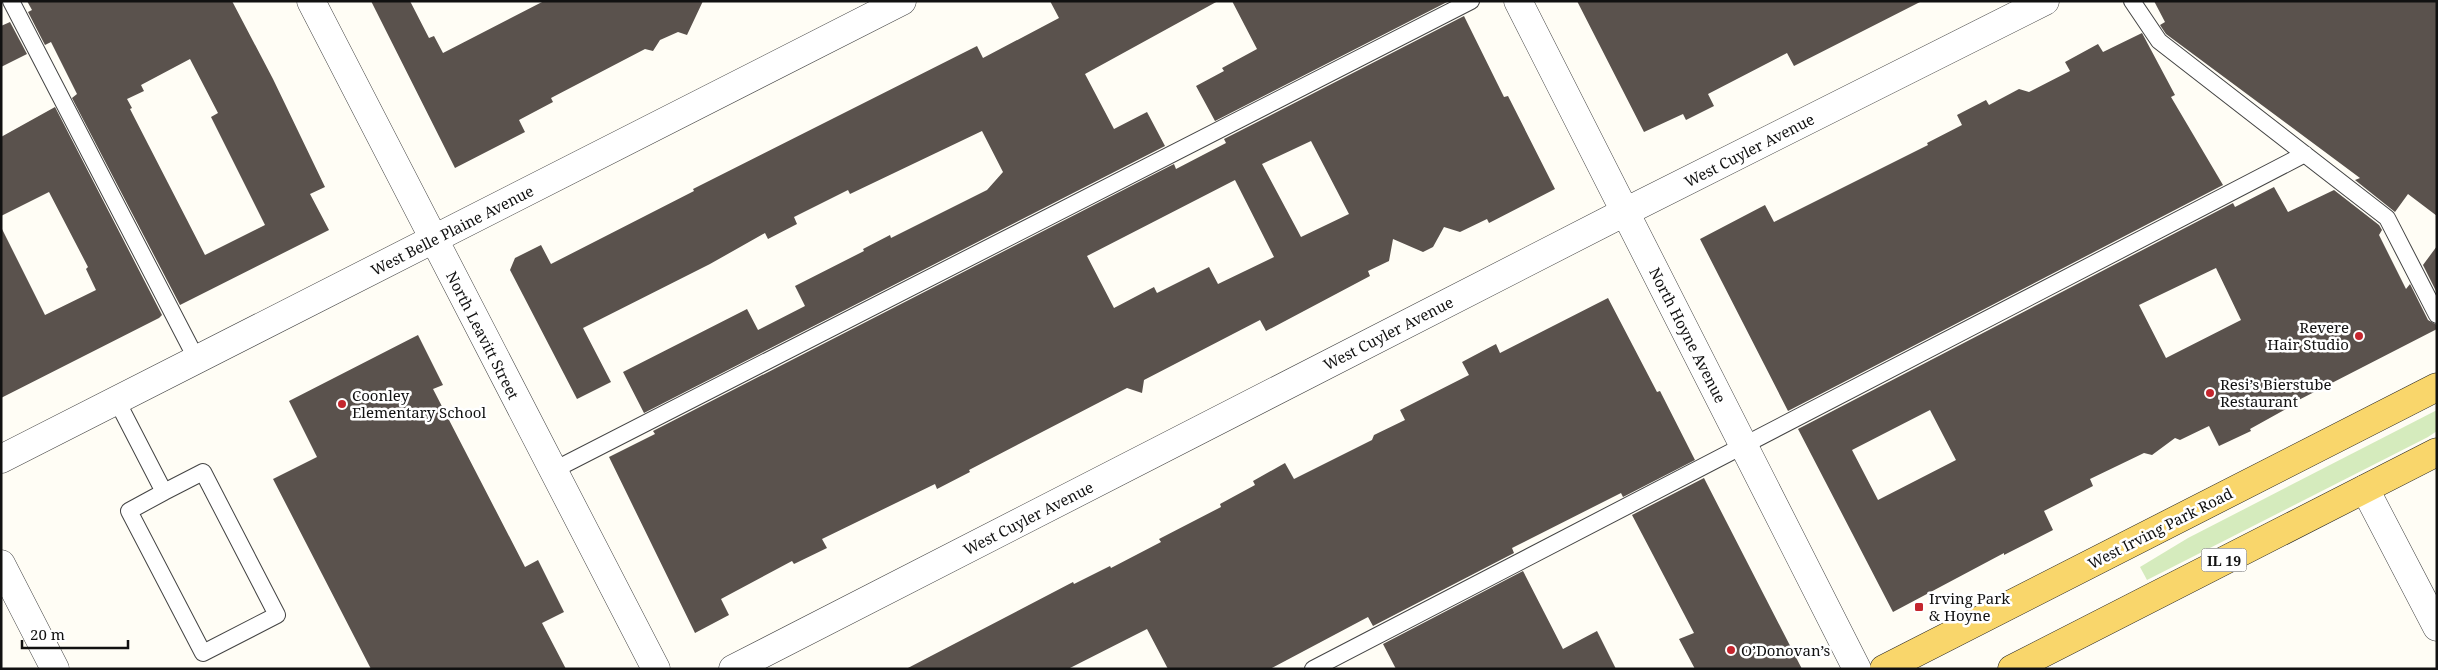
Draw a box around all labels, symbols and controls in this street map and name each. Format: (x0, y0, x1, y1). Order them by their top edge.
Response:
street label: West Cuyler Avenue (1681, 109, 1817, 191)
street label: West Belle Plaine Avenue (367, 180, 537, 280)
street label: North Hoyne Avenue (1645, 264, 1731, 406)
street label: North Leavitt Street (442, 267, 524, 403)
street label: West Cuyler Avenue (1320, 292, 1456, 374)
place label: Revere Hair Studio (2267, 317, 2349, 354)
marker: Revere Hair Studio (2353, 330, 2365, 342)
place label: Resi’s Bierstube Restaurant (2220, 374, 2332, 411)
place label: Coonley Elementary School (352, 385, 486, 422)
marker: Resi’s Bierstube Restaurant (2204, 387, 2216, 399)
marker: Coonley Elementary School (336, 398, 348, 410)
street label: West Cuyler Avenue (960, 477, 1096, 559)
street label: West Irving Park Road (2084, 483, 2236, 573)
road number: IL 19 (2202, 548, 2246, 572)
place label: Irving Park & Hoyne (1929, 588, 2010, 625)
marker: Irving Park & Hoyne (1913, 601, 1925, 613)
scale bar (22, 618, 129, 650)
text: 20 m (30, 624, 65, 644)
place label: O’Donovan’s (1741, 640, 1831, 660)
marker: O’Donovan’s (1725, 644, 1737, 656)

